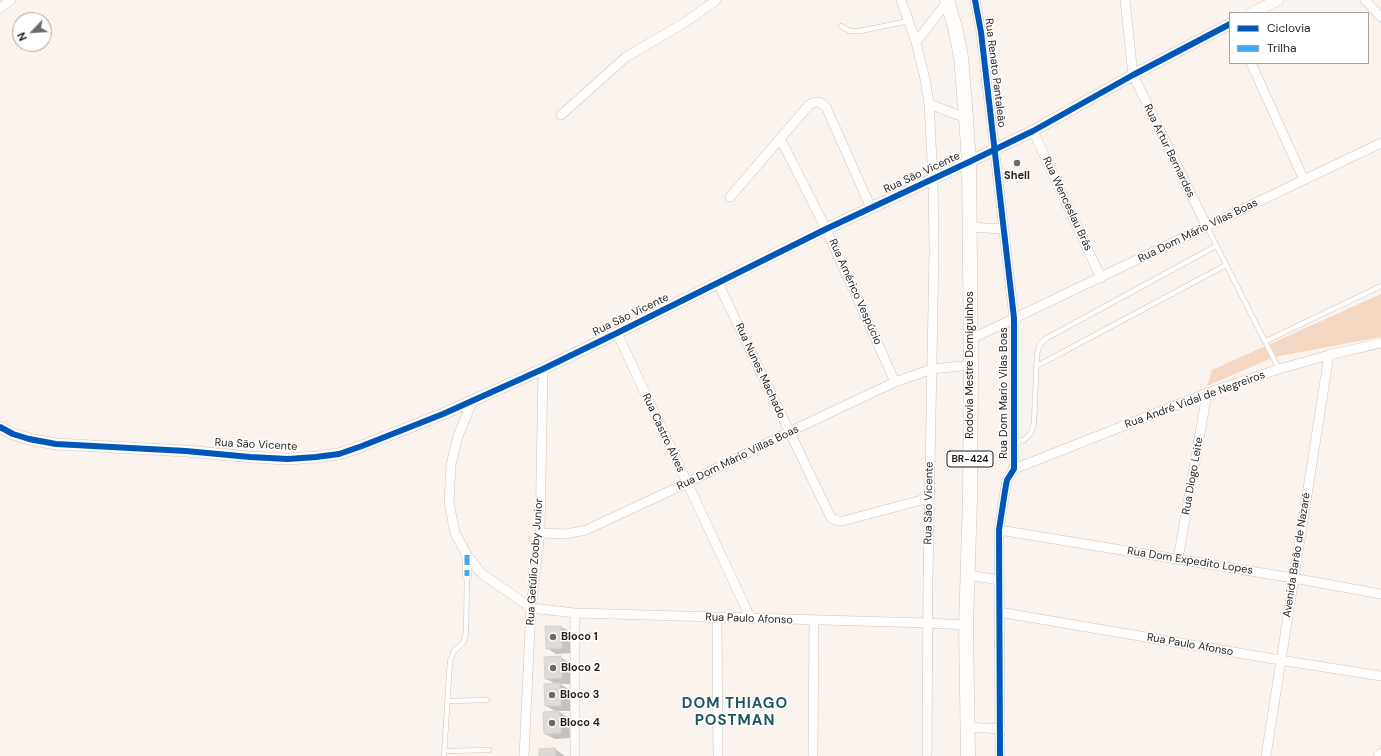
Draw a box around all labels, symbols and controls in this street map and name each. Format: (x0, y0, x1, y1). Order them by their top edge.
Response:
north arrow (12, 12, 52, 52)
legend (1229, 12, 1369, 64)
street label: Rua Renato Pantaleão (982, 18, 1008, 128)
text: Ciclovia (1267, 20, 1311, 36)
text: N (14, 30, 30, 43)
text: Trilha (1267, 40, 1296, 56)
street label: Rua Artur Bernardes (1141, 102, 1197, 200)
street label: Rua São Vicente (882, 150, 962, 196)
street label: Rua Wenceslau Brás (1039, 155, 1095, 253)
marker: Shell (1012, 158, 1022, 168)
place label: Shell (1004, 169, 1030, 183)
street label: Rua Dom Mário Vilas Boas (1136, 196, 1260, 266)
street label: Rua Américo Vespúcio (826, 237, 884, 347)
street label: Rua São Vicente (591, 291, 671, 339)
street label: Rodovia Mestre Domiguinhos (963, 291, 977, 439)
street label: Rua Nunes Machado (732, 321, 788, 421)
street label: Rua Dom Mario Vilas Boas (997, 327, 1011, 459)
street label: Rua André Vidal de Negreiros (1123, 368, 1267, 432)
street label: Rua Castro Alves (639, 391, 687, 475)
street label: Rua Dom Mário Villas Boas (675, 423, 801, 493)
street label: Rua São Vicente (214, 436, 298, 454)
street label: Rua Diogo Leite (1180, 436, 1206, 516)
road number: BR-424 (947, 451, 993, 467)
street label: Rua São Vicente (922, 461, 936, 545)
street label: Avenida Barão de Nazaré (1281, 492, 1313, 618)
street label: Rua Getúlio Zooby Junior (524, 498, 546, 626)
street label: Rua Dom Expedito Lopes (1126, 545, 1254, 577)
street label: Rua Paulo Afonso (705, 611, 793, 627)
place label: Bloco 1 (561, 630, 598, 644)
street label: Rua Paulo Afonso (1146, 631, 1234, 659)
marker: Bloco 1 (548, 632, 558, 642)
place label: Bloco 2 (561, 661, 600, 675)
marker: Bloco 2 (548, 663, 558, 673)
place label: Bloco 3 (560, 688, 599, 702)
marker: Bloco 3 (547, 690, 557, 700)
district label: DOM THIAGO POSTMAN (682, 695, 788, 730)
place label: Bloco 4 (560, 716, 600, 730)
marker: Bloco 4 (547, 718, 557, 728)

